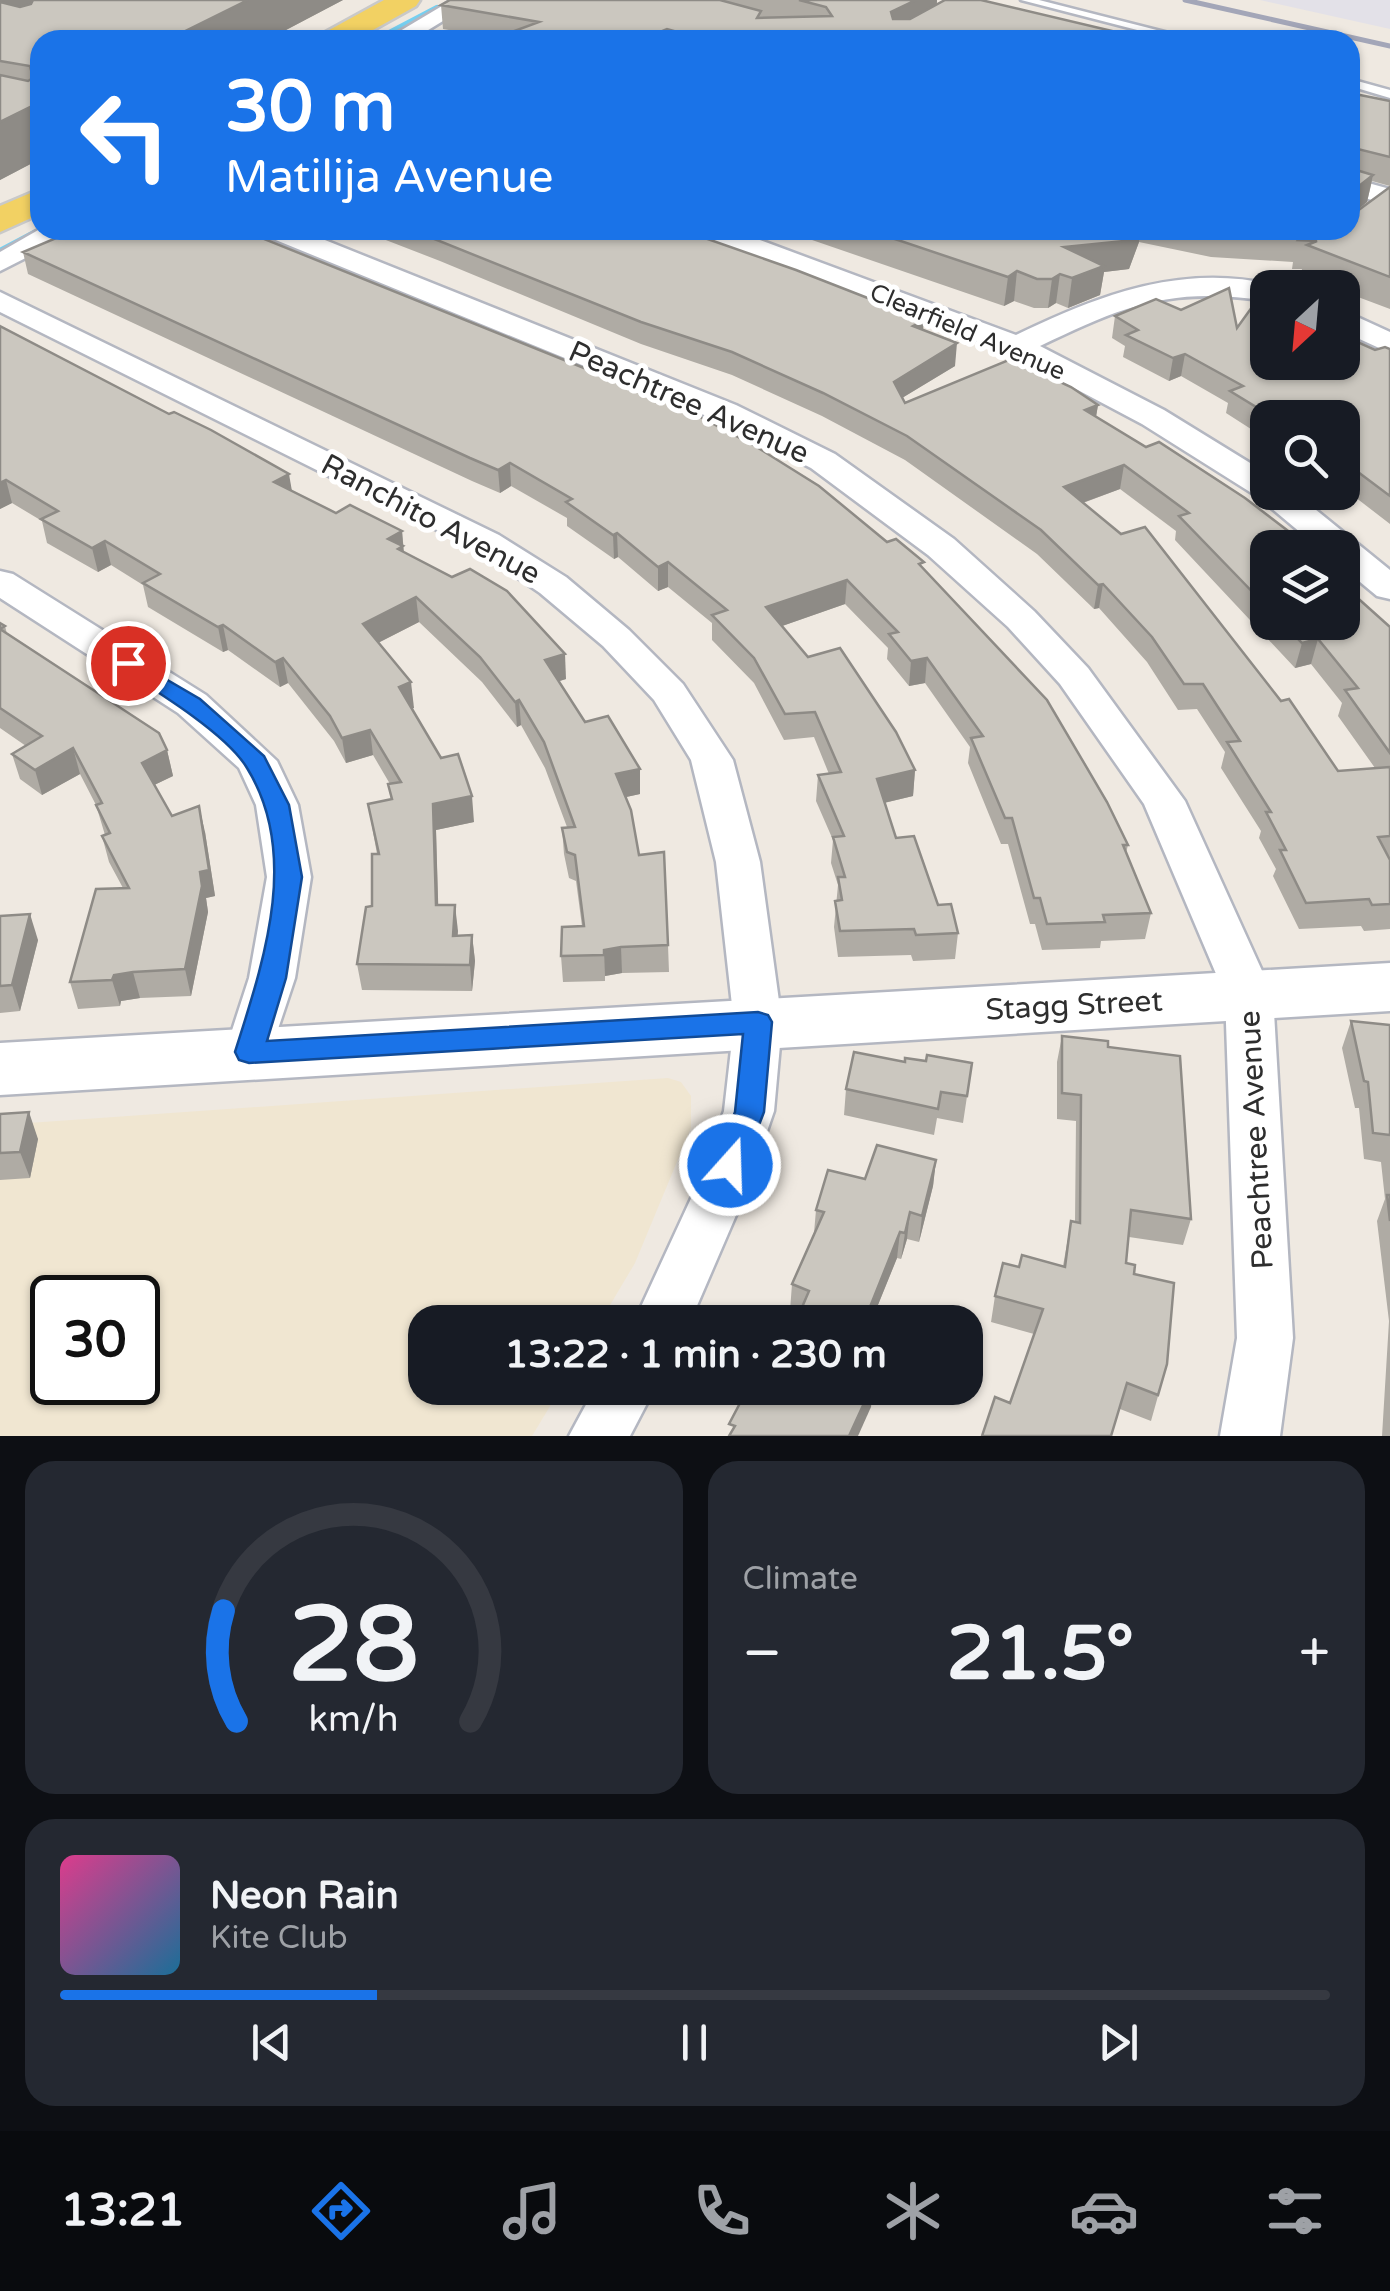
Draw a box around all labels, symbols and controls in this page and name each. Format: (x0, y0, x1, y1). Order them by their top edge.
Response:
text: 30 m (225, 66, 395, 150)
icon: left (60, 70, 190, 200)
text: Matilija Avenue (225, 151, 554, 205)
north arrow (1250, 270, 1360, 380)
map controls (1250, 270, 1360, 640)
street label: Clearfield Avenue (865, 277, 1070, 387)
street label: Peachtree Avenue (563, 333, 815, 472)
button: search (1250, 400, 1360, 510)
street label: Ranchito Avenue (315, 446, 547, 593)
button: layers (1250, 530, 1360, 640)
pin (86, 621, 171, 706)
icon: arrive (101, 636, 156, 691)
street label: Stagg Street (984, 982, 1164, 1029)
street label: Peachtree Avenue (1231, 1010, 1282, 1270)
position arrow (678, 1113, 782, 1217)
speed limit sign: 30 (30, 1275, 160, 1405)
text: 13:22 · 1 min · 230 m (504, 1332, 887, 1378)
text: Climate (743, 1560, 858, 1598)
text: 28 (288, 1584, 419, 1709)
text: 21.5° (947, 1609, 1134, 1699)
text: − (743, 1621, 782, 1687)
text: + (1299, 1621, 1330, 1687)
text: km/h (309, 1698, 399, 1741)
text: Neon Rain (210, 1873, 399, 1919)
text: Kite Club (210, 1919, 348, 1957)
icon: previous (244, 2015, 299, 2070)
icon: pause (667, 2015, 722, 2070)
icon: next (1091, 2015, 1146, 2070)
icon: directions (306, 2176, 376, 2246)
icon: music (497, 2176, 567, 2246)
icon: phone (687, 2176, 757, 2246)
icon: climate (878, 2176, 948, 2246)
icon: car (1069, 2176, 1139, 2246)
icon: filters (1260, 2176, 1330, 2246)
text: 13:21 (60, 2184, 185, 2238)

